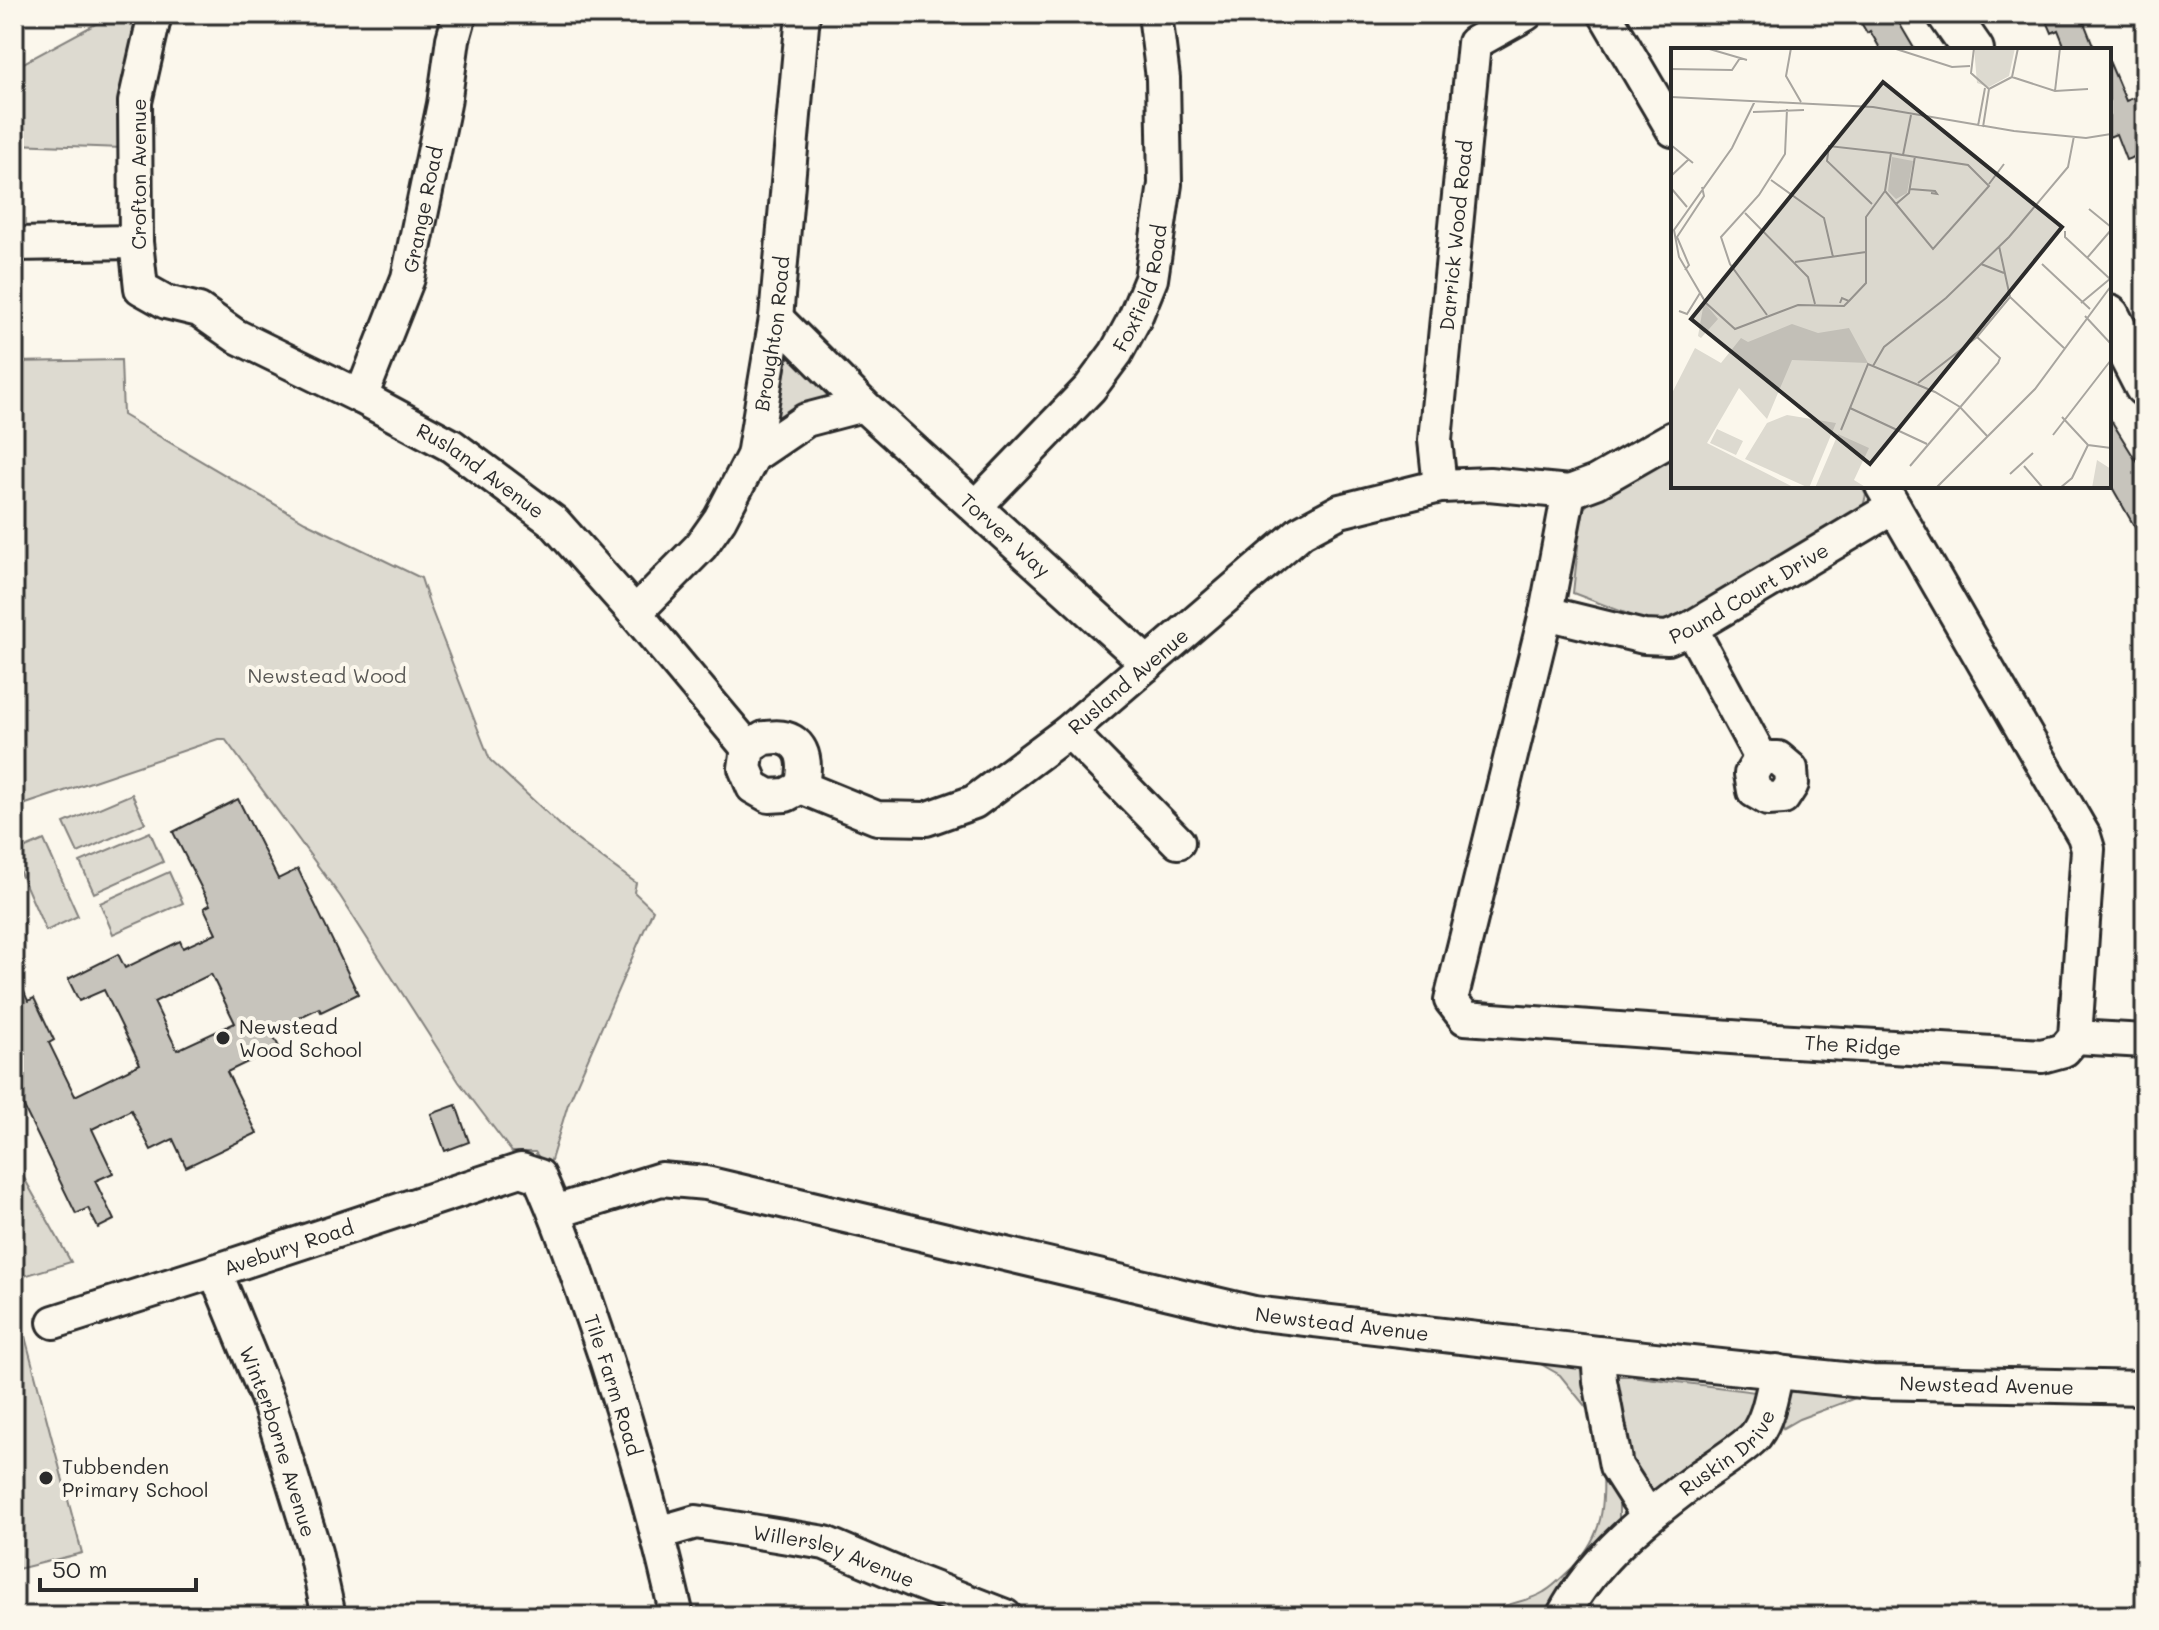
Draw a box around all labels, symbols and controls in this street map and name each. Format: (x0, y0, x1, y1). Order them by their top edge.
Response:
inset map (1671, 48, 2111, 488)
street label: Crofton Avenue (125, 98, 151, 250)
street label: Darrick Wood Road (1433, 139, 1477, 332)
street label: Grange Road (396, 144, 448, 275)
street label: Foxfield Road (1106, 223, 1172, 356)
street label: Broughton Road (748, 255, 794, 413)
street label: Rusland Avenue (412, 417, 550, 524)
street label: Torver Way (955, 487, 1056, 582)
street label: Pound Court Drive (1665, 536, 1833, 649)
street label: Rusland Avenue (1062, 622, 1193, 739)
park label: Newstead Wood (247, 662, 407, 688)
place label: Newstead Wood School (239, 1013, 362, 1062)
marker: Newstead Wood School (214, 1029, 232, 1047)
street label: The Ridge (1804, 1029, 1902, 1060)
street label: Avebury Road (220, 1213, 357, 1280)
street label: Newstead Avenue (1254, 1300, 1430, 1346)
street label: Tile Farm Road (579, 1311, 648, 1459)
street label: Winterborne Avenue (234, 1342, 323, 1540)
street label: Newstead Avenue (1899, 1370, 2074, 1399)
street label: Ruskin Drive (1673, 1406, 1780, 1501)
place label: Tubbenden Primary School (62, 1453, 209, 1502)
marker: Tubbenden Primary School (37, 1469, 55, 1487)
street label: Willersley Avenue (751, 1518, 919, 1593)
scale bar (40, 1542, 196, 1592)
text: 50 m (52, 1553, 108, 1584)

